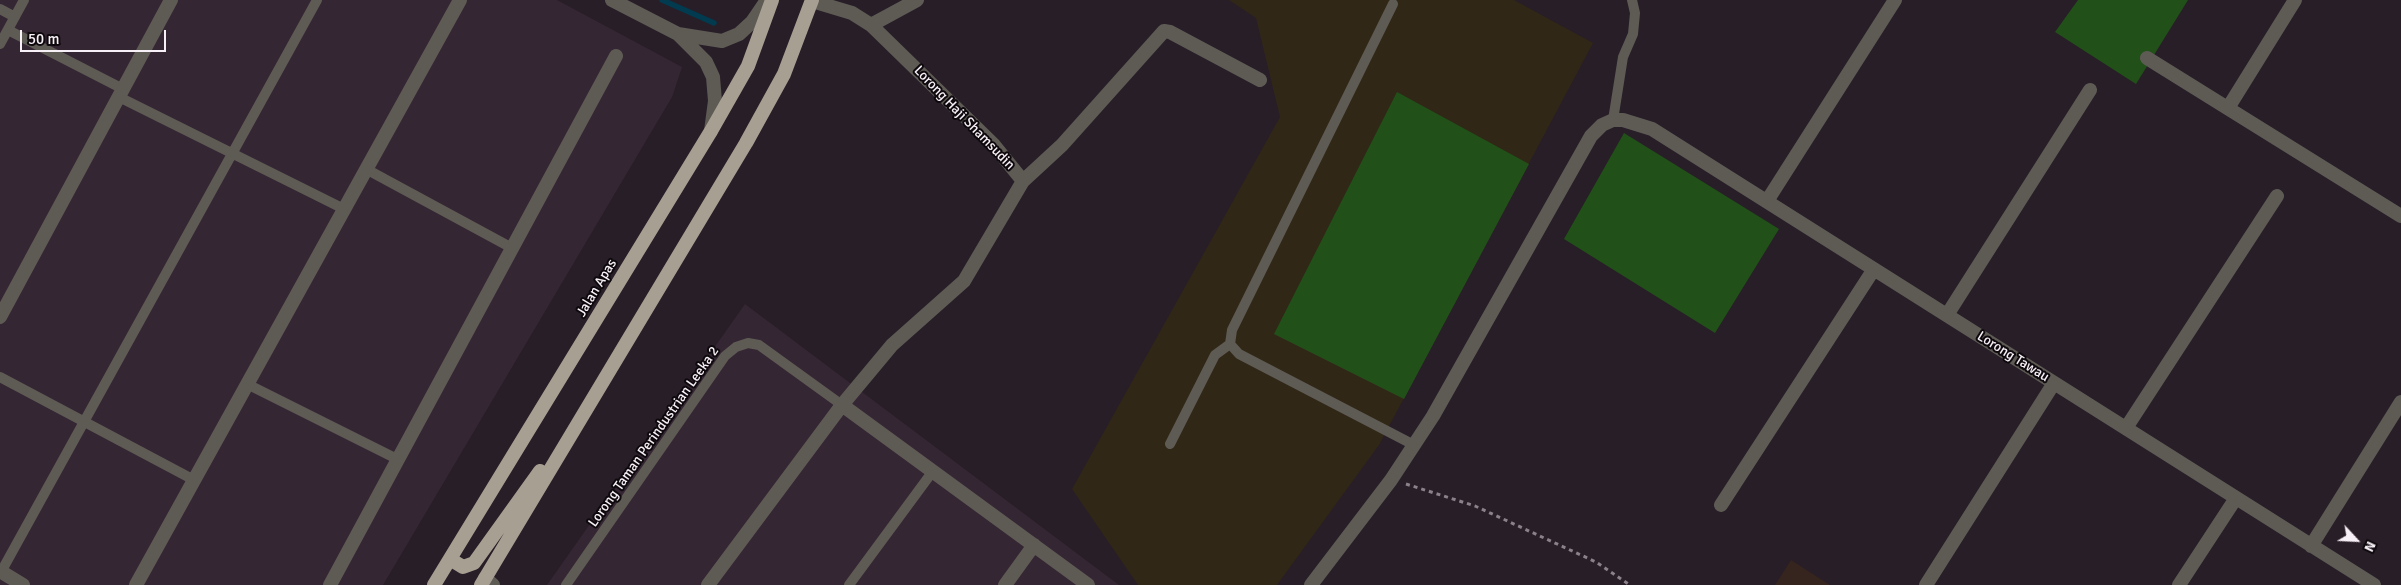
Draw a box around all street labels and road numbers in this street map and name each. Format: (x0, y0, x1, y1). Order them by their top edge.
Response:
street label: Lorong Haji Shamsudin (910, 63, 1018, 173)
street label: Jalan Apas (573, 256, 621, 320)
street label: Lorong Tawau (1974, 328, 2052, 386)
street label: Lorong Taman Perindustrian Leeka 2 (585, 343, 723, 531)

